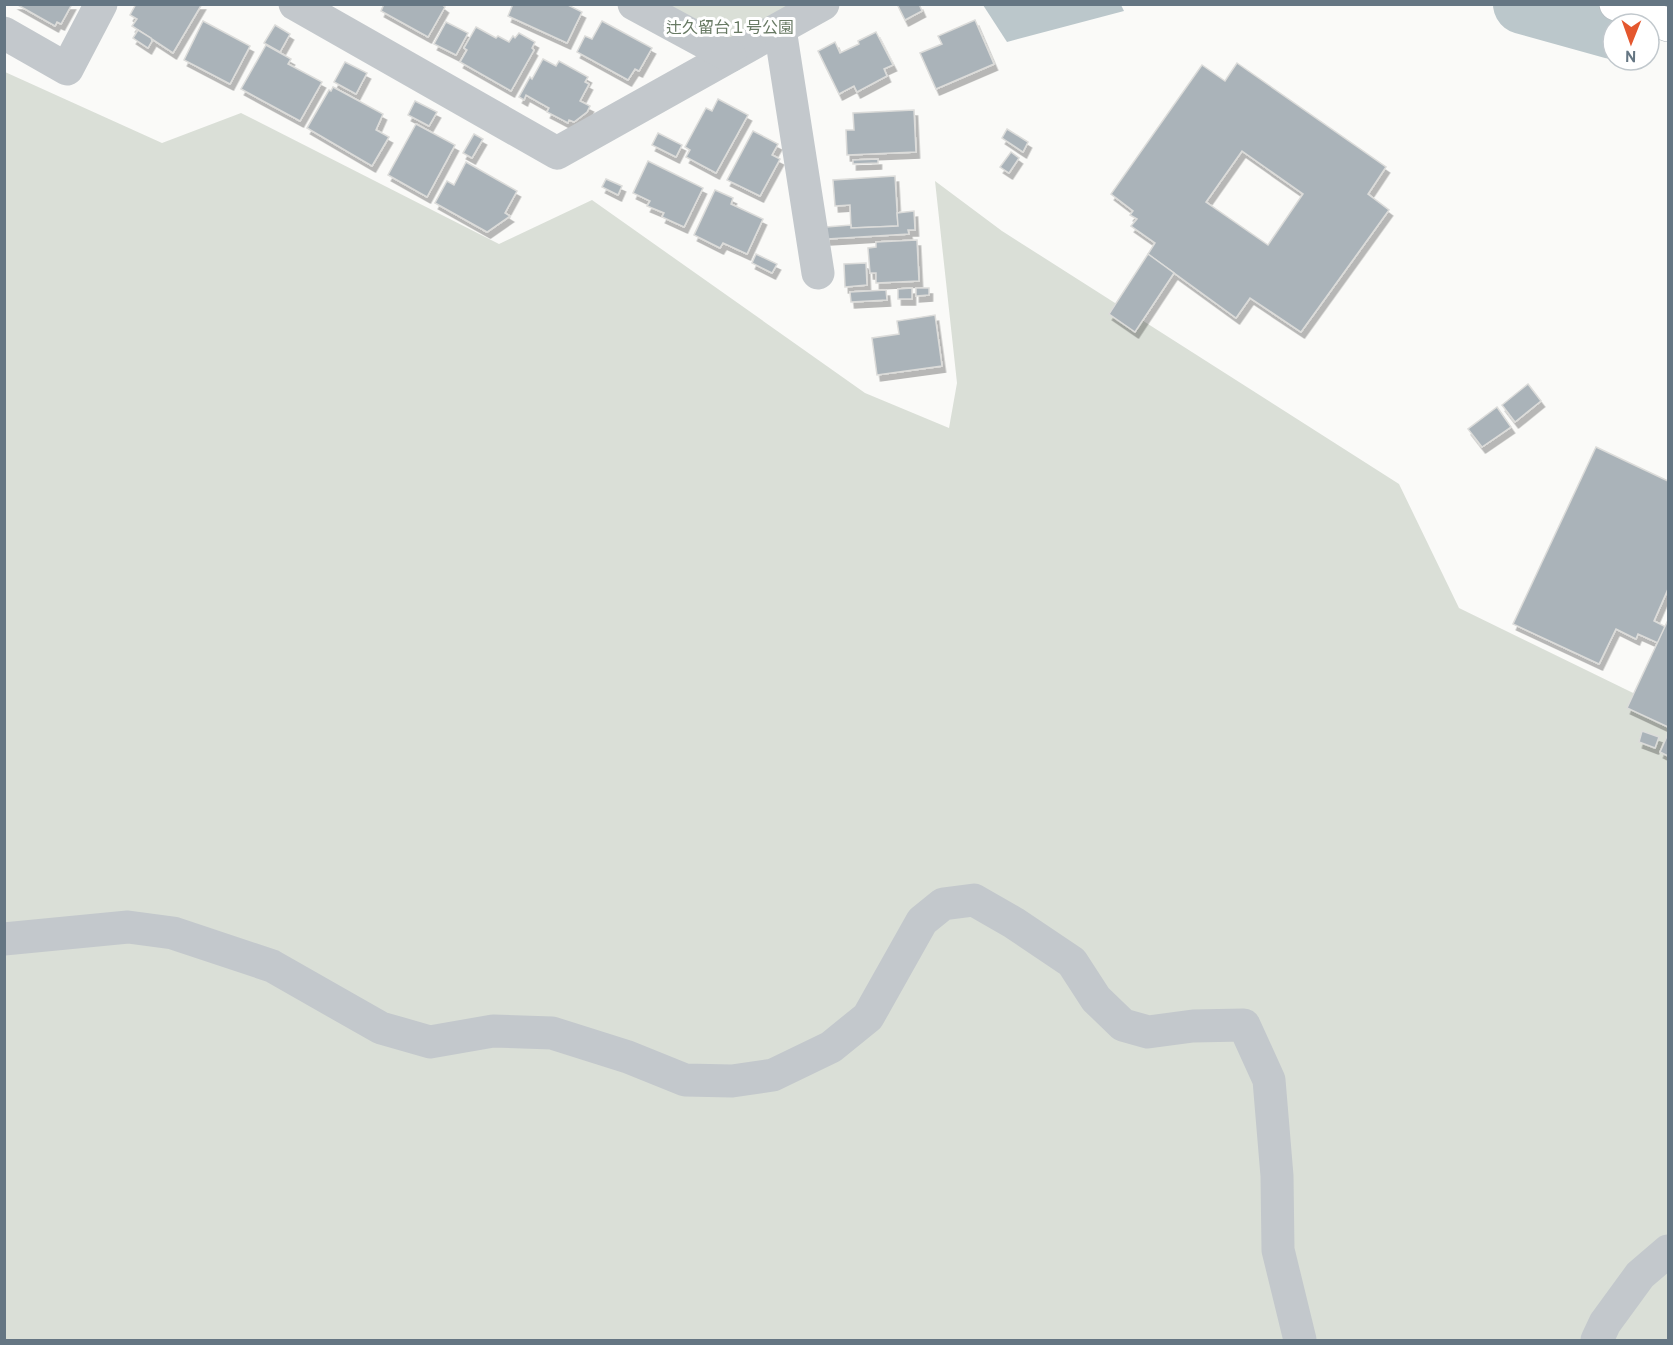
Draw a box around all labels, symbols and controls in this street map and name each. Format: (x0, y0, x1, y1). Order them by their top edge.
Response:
north arrow (1601, 12, 1661, 72)
park label: 辻久留台１号公園 (666, 19, 794, 39)
text: N (1625, 45, 1637, 65)

